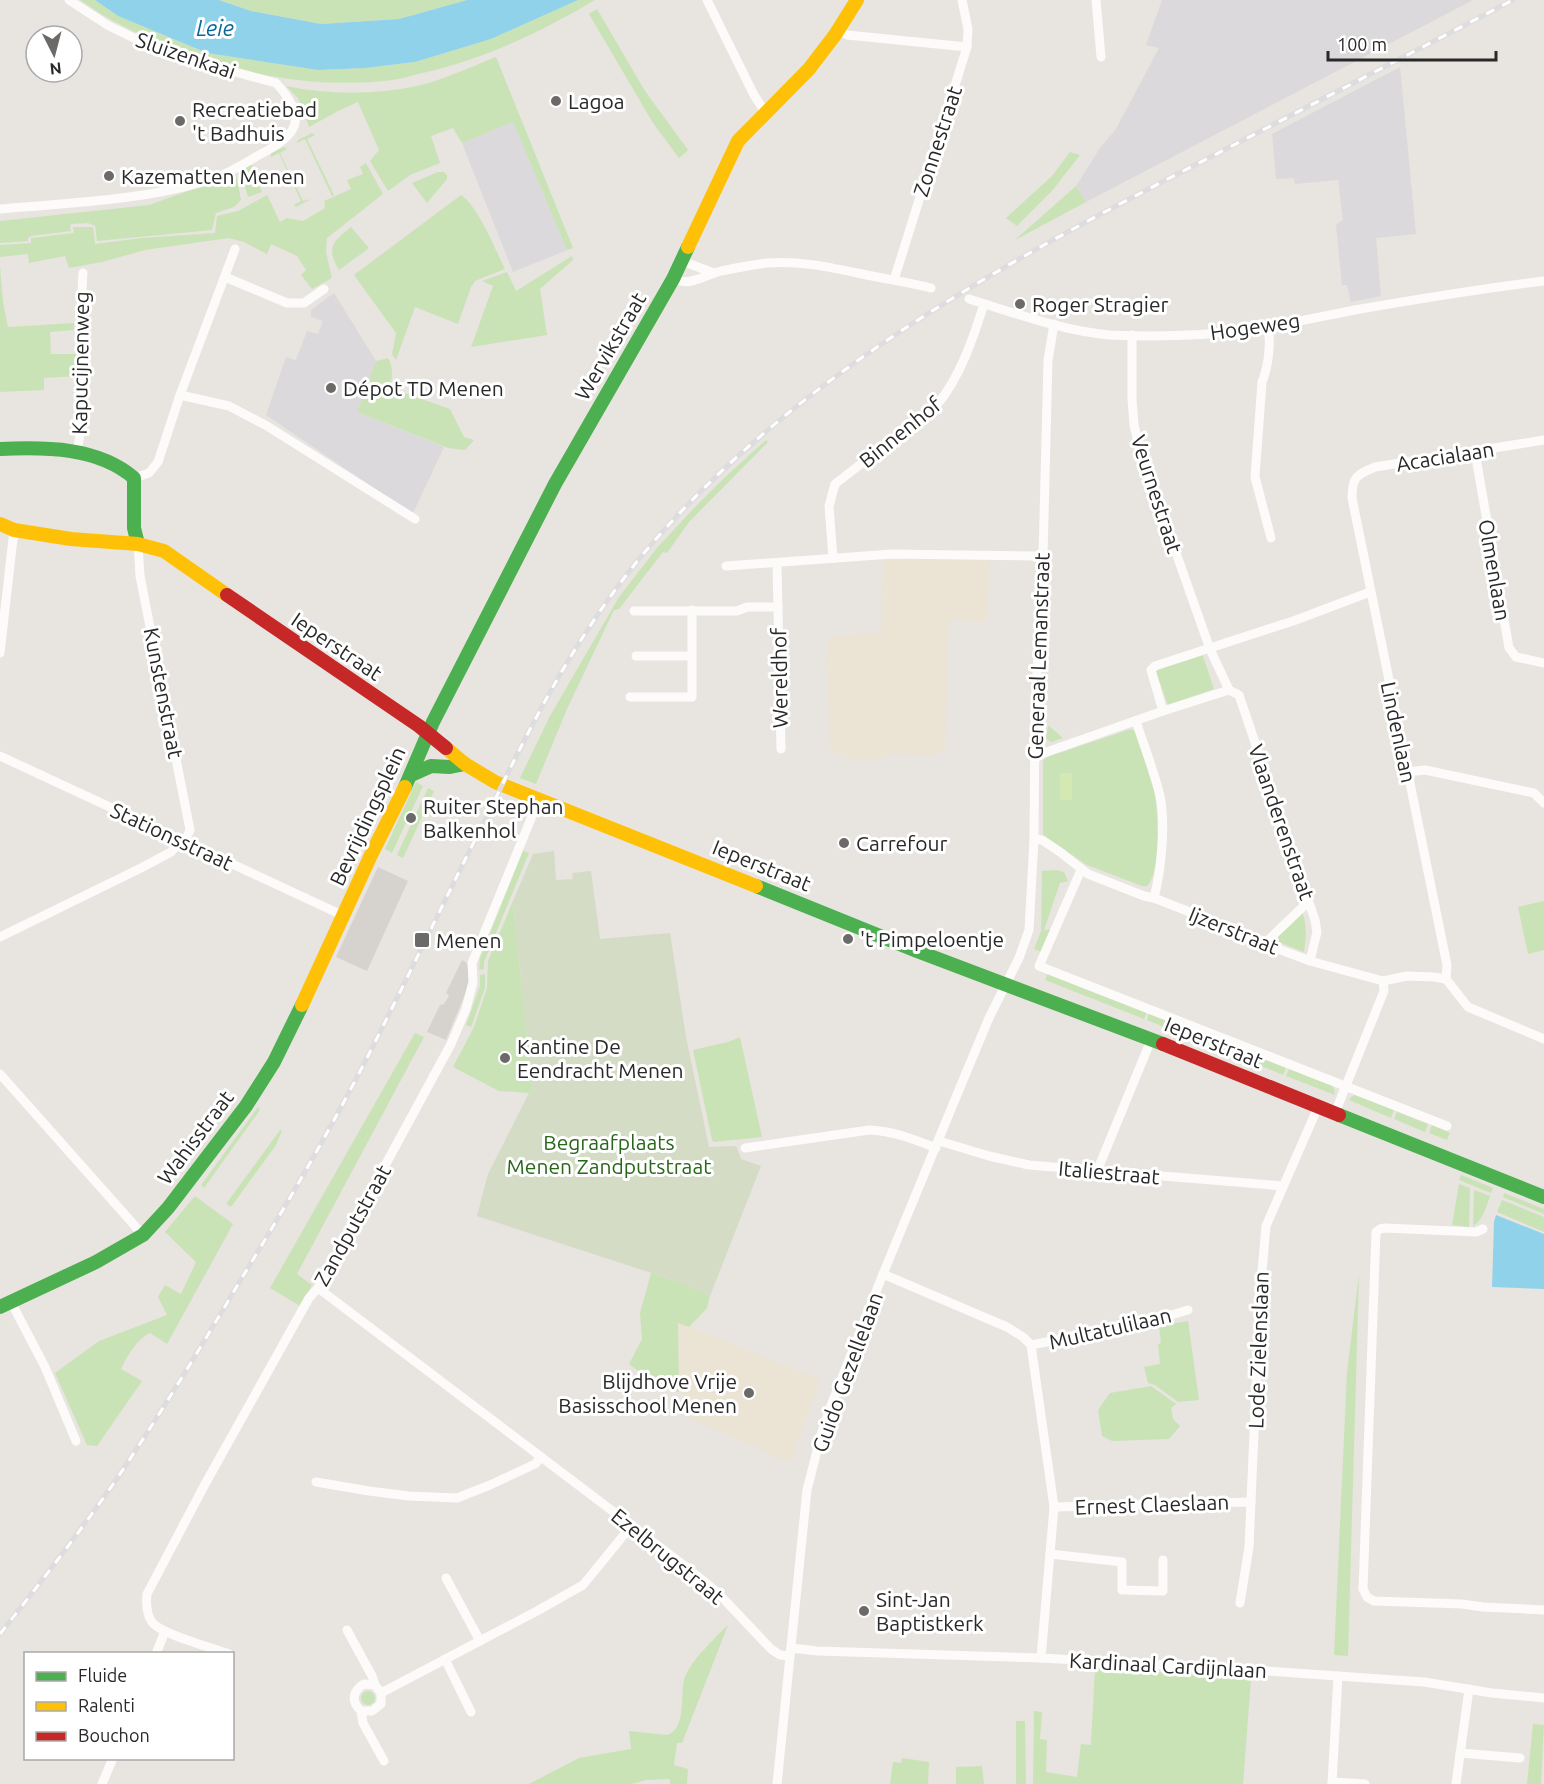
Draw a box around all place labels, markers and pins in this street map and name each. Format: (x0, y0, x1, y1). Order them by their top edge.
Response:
place label: Lagoa (568, 89, 625, 113)
marker: Lagoa (549, 94, 563, 108)
place label: Recreatiebad 't Badhuis (192, 97, 317, 145)
marker: Recreatiebad 't Badhuis (173, 114, 187, 128)
place label: Kazematten Menen (121, 164, 305, 188)
marker: Kazematten Menen (102, 169, 116, 183)
place label: Roger Stragier (1032, 292, 1169, 316)
marker: Roger Stragier (1013, 297, 1027, 311)
place label: Dépot TD Menen (343, 376, 504, 400)
marker: Dépot TD Menen (324, 381, 338, 395)
place label: Ruiter Stephan Balkenhol (423, 794, 564, 842)
marker: Ruiter Stephan Balkenhol (404, 811, 418, 825)
place label: Carrefour (856, 831, 947, 855)
marker: Carrefour (837, 836, 851, 850)
place label: 't Pimpeloentje (860, 927, 1004, 951)
place label: Menen (436, 928, 501, 952)
marker: Menen (413, 931, 431, 949)
marker: 't Pimpeloentje (841, 932, 855, 946)
place label: Kantine De Eendracht Menen (517, 1034, 684, 1082)
marker: Kantine De Eendracht Menen (498, 1051, 512, 1065)
place label: Blijdhove Vrije Basisschool Menen (558, 1369, 737, 1417)
marker: Blijdhove Vrije Basisschool Menen (742, 1386, 756, 1400)
place label: Sint-Jan Baptistkerk (876, 1587, 984, 1635)
marker: Sint-Jan Baptistkerk (857, 1604, 871, 1618)

